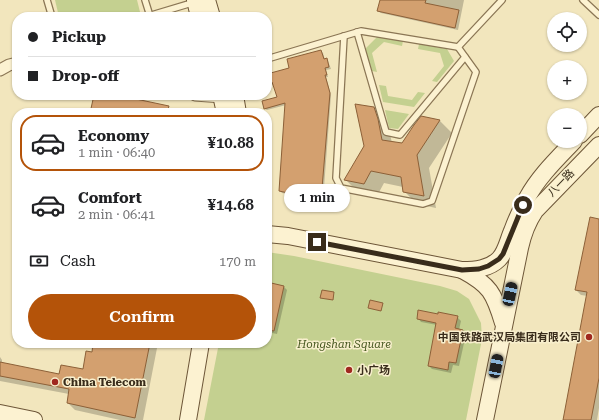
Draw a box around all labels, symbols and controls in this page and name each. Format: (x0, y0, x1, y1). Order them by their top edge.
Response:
map controls (547, 12, 587, 148)
button: locate (547, 12, 587, 52)
text: Pickup (52, 28, 106, 46)
button: + (547, 60, 587, 100)
text: Drop-off (52, 67, 119, 85)
button: − (547, 108, 587, 148)
icon: car (30, 125, 66, 161)
text: Economy (78, 127, 149, 145)
text: ¥10.88 (208, 134, 254, 152)
text: 1 min · 06:40 (78, 145, 155, 160)
street label: 八一路 (545, 167, 577, 199)
callout: 1 min (284, 184, 350, 212)
icon: car (30, 187, 66, 223)
text: Comfort (78, 189, 142, 207)
text: 1 min (299, 190, 335, 205)
text: ¥14.68 (208, 196, 254, 214)
route start (514, 196, 532, 214)
text: 2 min · 06:41 (78, 207, 155, 222)
route end (308, 233, 326, 251)
icon: cash (28, 250, 50, 272)
text: Cash (60, 252, 96, 270)
text: 170 m (219, 254, 256, 269)
car (502, 281, 518, 307)
button: Confirm (28, 294, 256, 340)
place label: 中国铁路武汉局集团有限公司 (438, 331, 581, 344)
marker: 中国铁路武汉局集团有限公司 (584, 332, 594, 342)
park label: Hongshan Square (296, 338, 391, 351)
car (488, 353, 504, 379)
place label: 小广场 (357, 364, 390, 377)
marker: 小广场 (344, 365, 354, 375)
place label: China Telecom (63, 376, 146, 389)
marker: China Telecom (50, 377, 60, 387)

